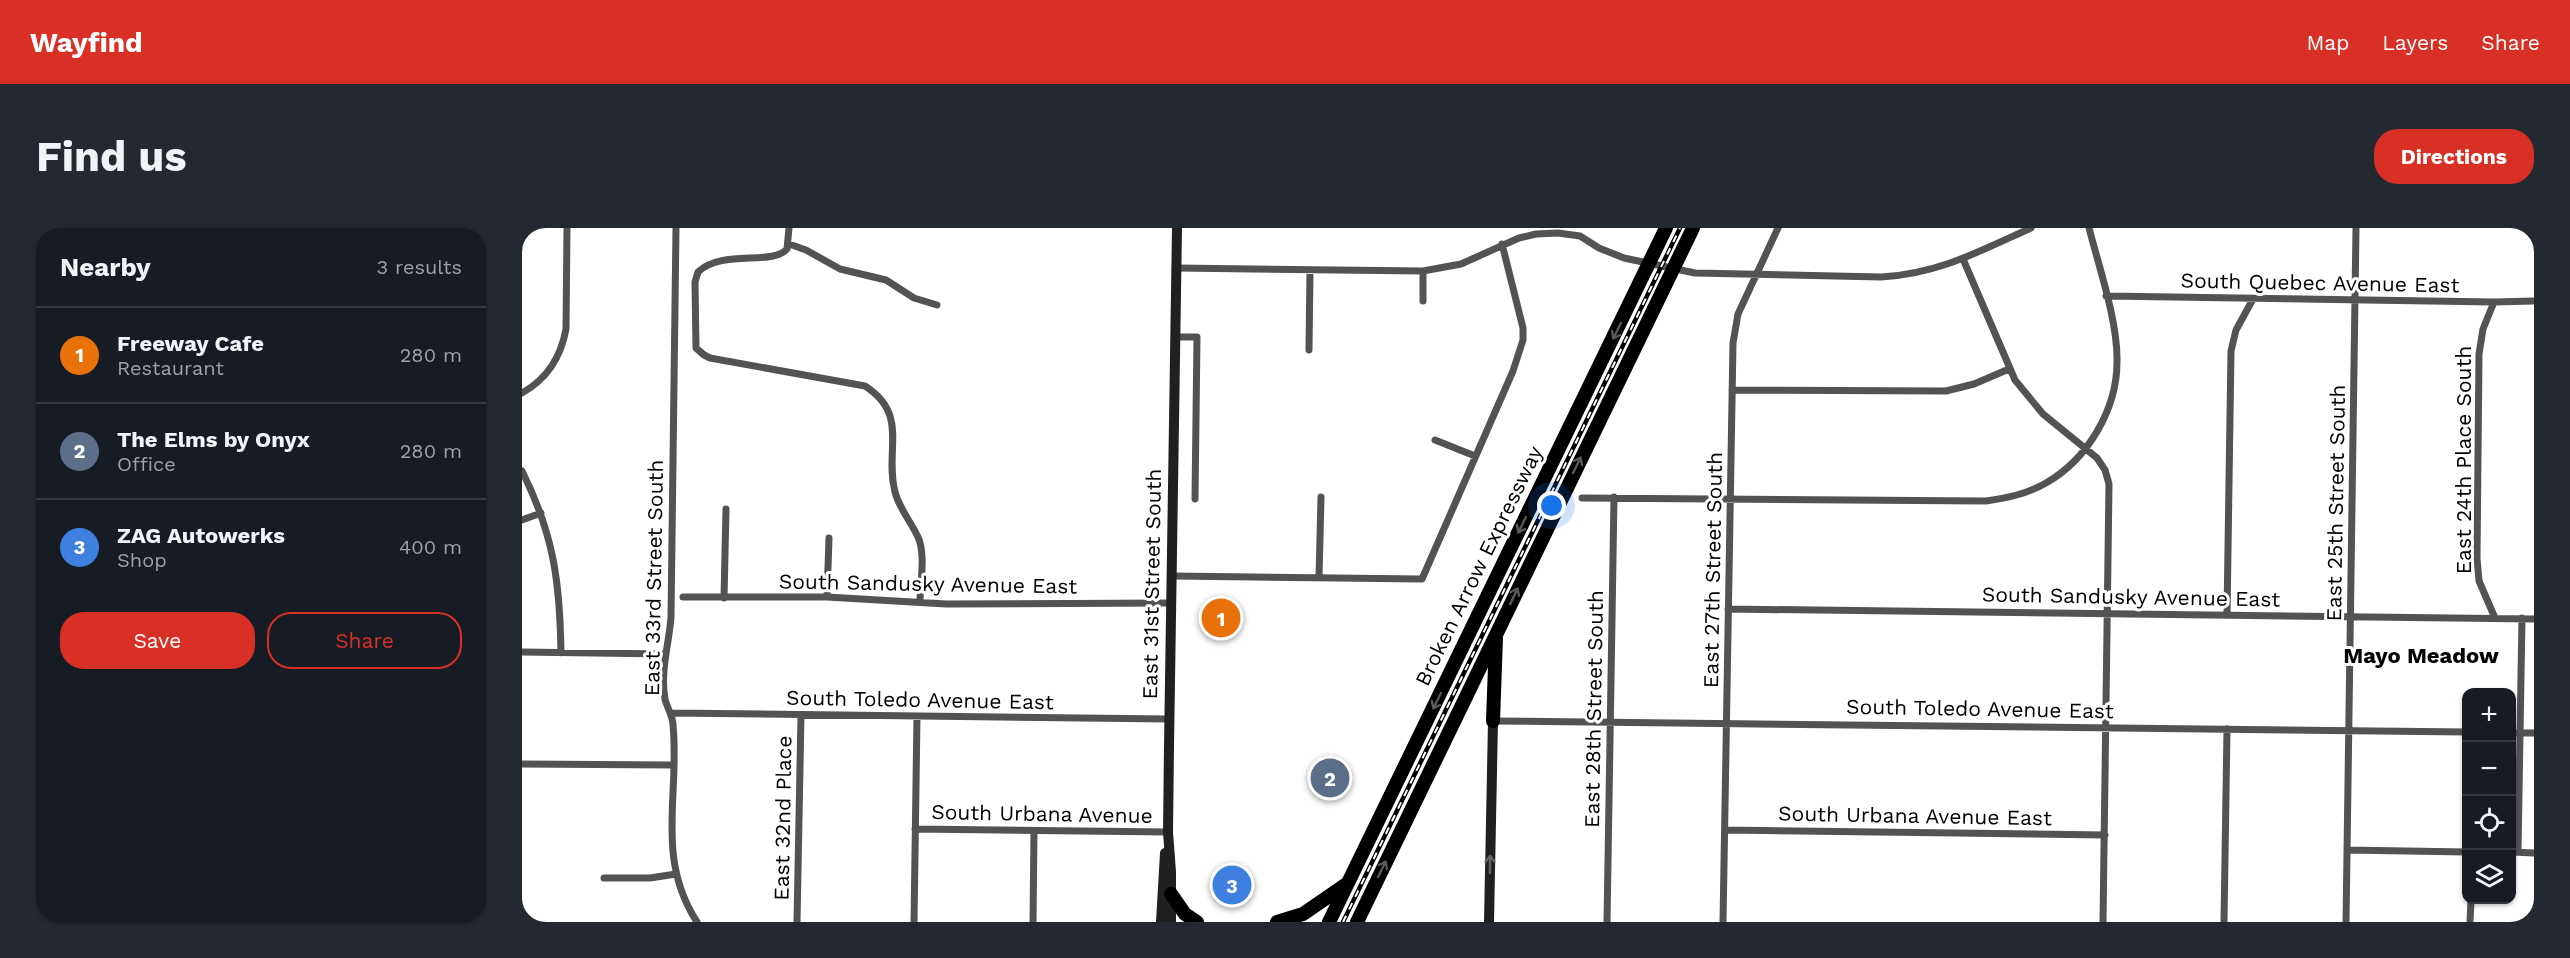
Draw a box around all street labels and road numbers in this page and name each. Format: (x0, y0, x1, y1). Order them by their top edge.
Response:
street label: South Quebec Avenue East (2180, 268, 2460, 297)
street label: East 24th Place South (2451, 346, 2476, 574)
street label: East 25th Street South (2321, 384, 2350, 622)
street label: Broken Arrow Expressway (1410, 442, 1548, 690)
street label: East 27th Street South (1698, 452, 1727, 688)
street label: East 33rd Street South (639, 460, 668, 696)
street label: East 31st Street South (1137, 468, 1166, 700)
street label: South Sandusky Avenue East (779, 568, 1078, 599)
street label: South Sandusky Avenue East (1982, 581, 2281, 612)
street label: East 28th Street South (1579, 590, 1608, 828)
street label: South Toledo Avenue East (786, 685, 1054, 714)
street label: South Toledo Avenue East (1846, 694, 2114, 723)
street label: East 32nd Place (769, 735, 796, 901)
street label: South Urbana Avenue (931, 799, 1153, 828)
street label: South Urbana Avenue East (1778, 801, 2052, 830)

